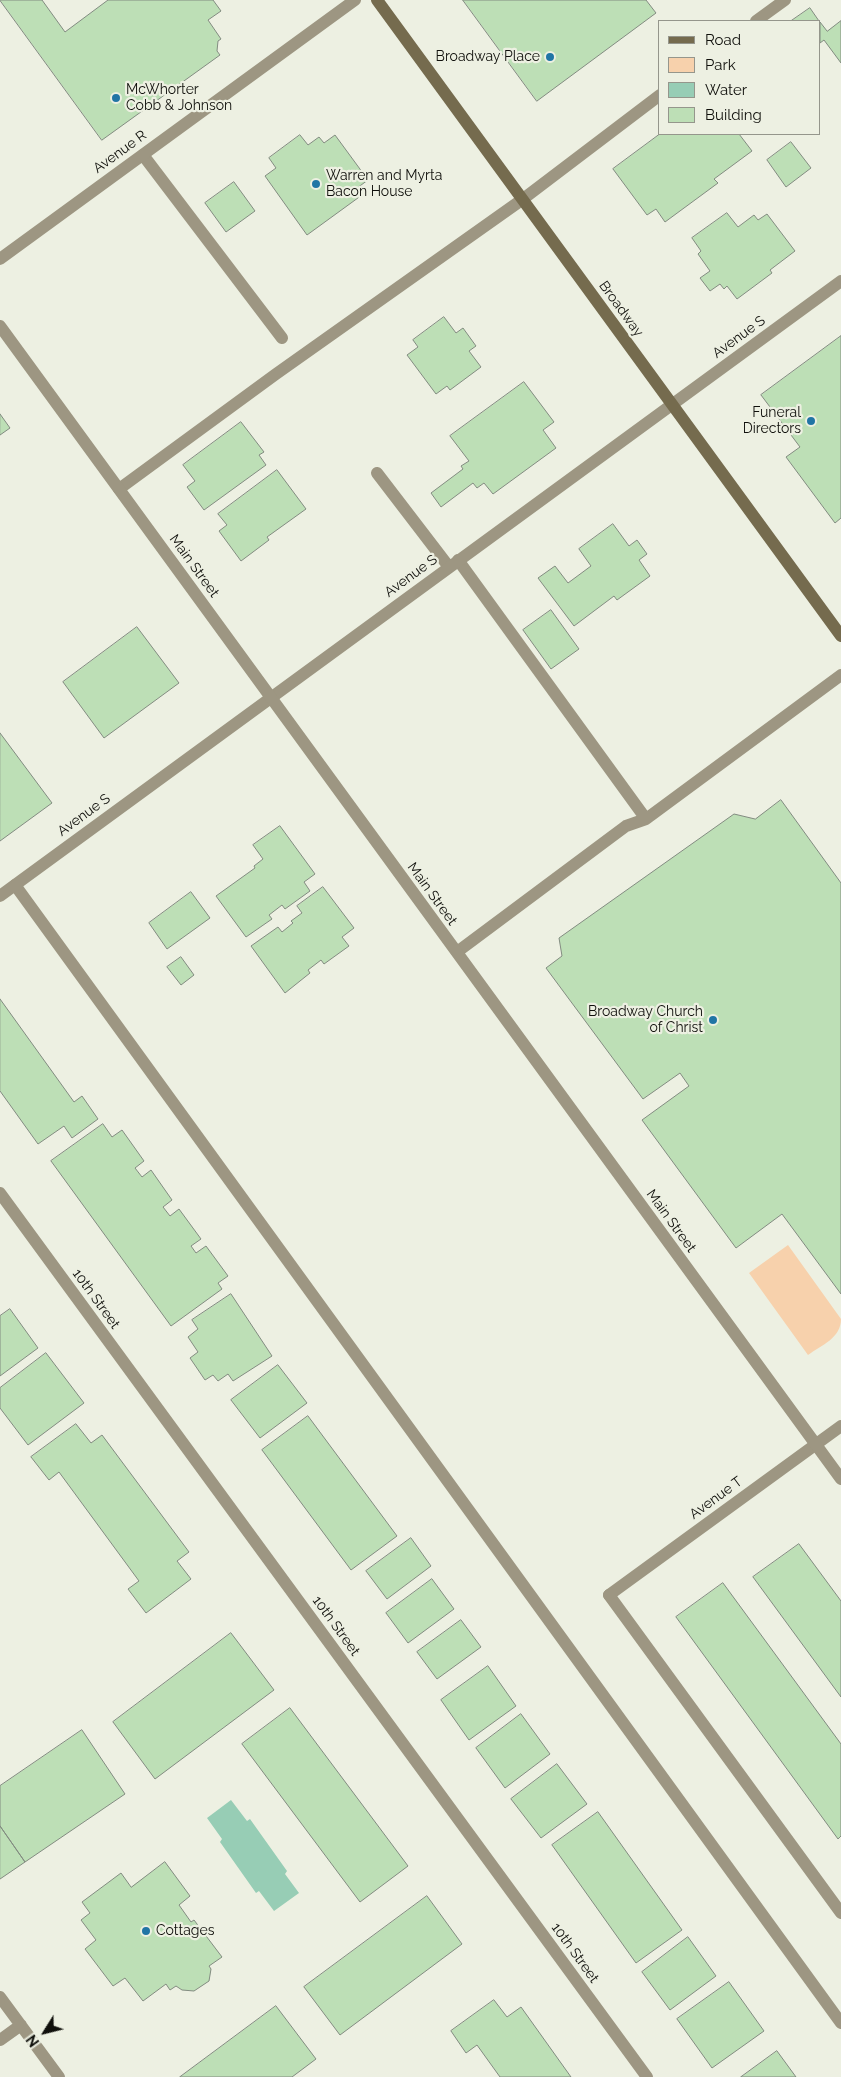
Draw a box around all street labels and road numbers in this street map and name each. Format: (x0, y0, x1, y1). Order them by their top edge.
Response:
street label: Avenue R (90, 127, 150, 177)
street label: Broadway (595, 278, 647, 340)
street label: Avenue S (709, 312, 769, 362)
street label: Main Street (166, 531, 222, 601)
street label: Avenue S (381, 551, 441, 601)
street label: Avenue S (54, 790, 114, 840)
street label: Main Street (404, 859, 460, 929)
street label: Main Street (643, 1186, 699, 1256)
street label: 10th Street (69, 1266, 123, 1332)
street label: Avenue T (686, 1473, 746, 1523)
street label: 10th Street (309, 1593, 363, 1659)
street label: 10th Street (548, 1920, 602, 1986)

